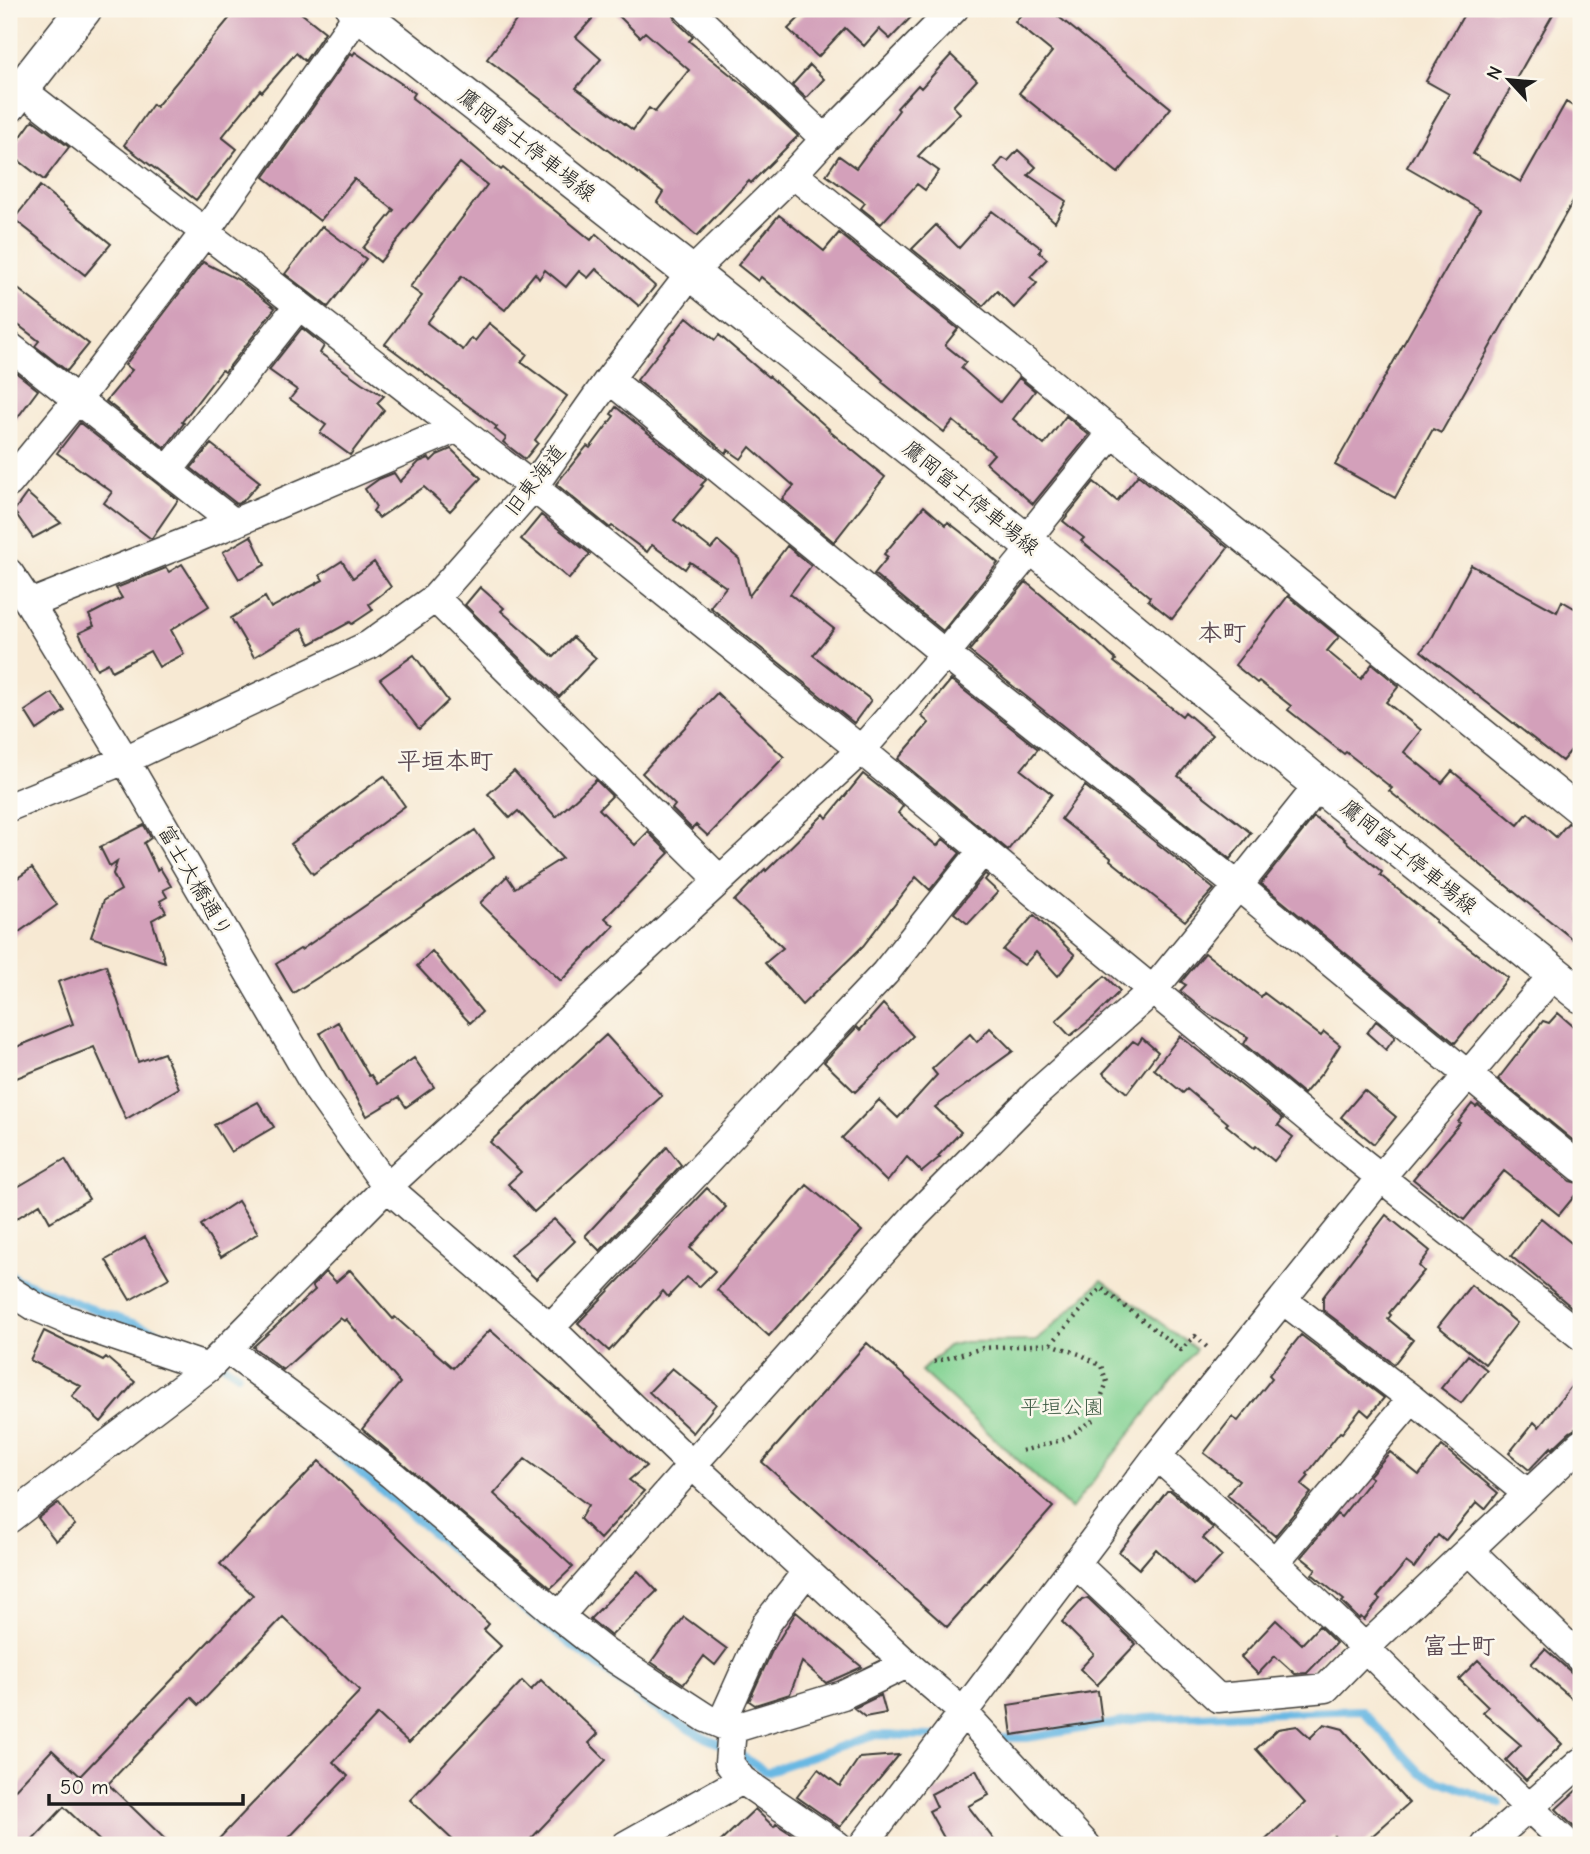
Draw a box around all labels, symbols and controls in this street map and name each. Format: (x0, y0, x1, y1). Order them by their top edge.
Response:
north arrow (1474, 46, 1544, 116)
text: N (1482, 63, 1507, 83)
street label: 鷹岡富士停車場線 (453, 84, 601, 206)
street label: 鷹岡富士停車場線 (898, 436, 1044, 560)
street label: 旧東海道 (500, 440, 570, 520)
district label: 本町 (1198, 619, 1246, 647)
district label: 平垣本町 (397, 747, 493, 775)
street label: 鷹岡富士停車場線 (1336, 795, 1482, 919)
street label: 富士大橋通り (153, 820, 237, 942)
park label: 平垣公園 (1020, 1395, 1104, 1419)
district label: 富士町 (1423, 1632, 1495, 1660)
scale bar (49, 1763, 243, 1807)
text: 50 m (60, 1775, 109, 1799)

